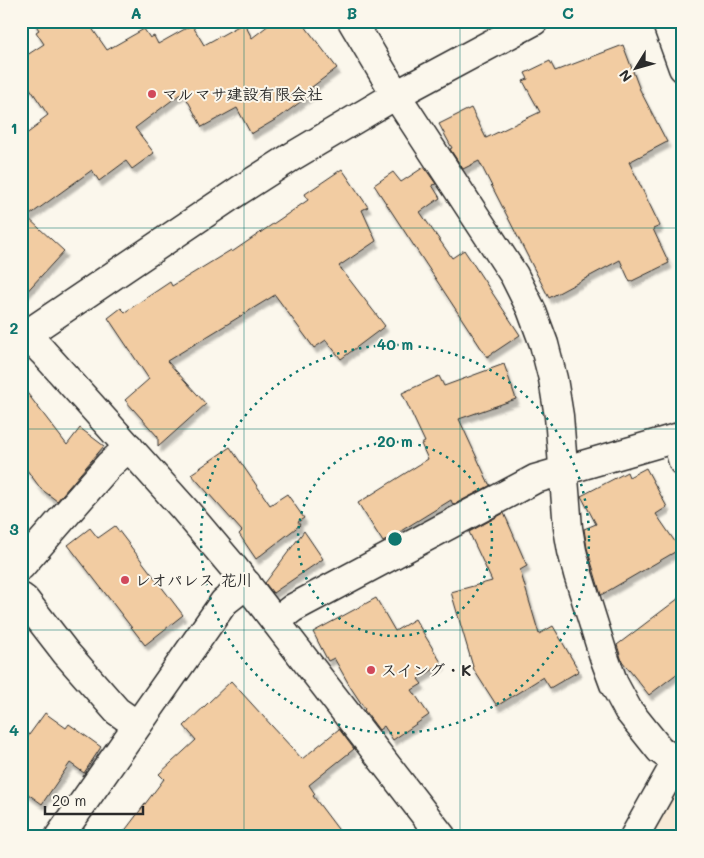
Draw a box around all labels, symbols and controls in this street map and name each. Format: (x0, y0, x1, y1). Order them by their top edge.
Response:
text: A (130, 2, 142, 23)
text: B (347, 2, 357, 23)
text: C (562, 2, 574, 23)
north arrow (612, 42, 662, 92)
text: N (614, 66, 636, 86)
place label: マルマサ建設有限会社 (162, 83, 323, 104)
marker: マルマサ建設有限会社 (146, 88, 158, 100)
text: 1 (10, 117, 18, 138)
text: 2 (10, 317, 19, 338)
text: 40 m (377, 334, 413, 354)
text: 20 m (377, 431, 413, 451)
text: 3 (9, 518, 19, 539)
centre of rings (386, 530, 404, 548)
place label: レオパレス 花川 (135, 569, 253, 590)
marker: レオパレス 花川 (119, 574, 131, 586)
place label: スイング・K (381, 659, 472, 680)
marker: スイング・K (365, 664, 377, 676)
text: 4 (9, 719, 19, 740)
scale bar (45, 783, 142, 815)
text: 20 m (52, 790, 86, 810)

